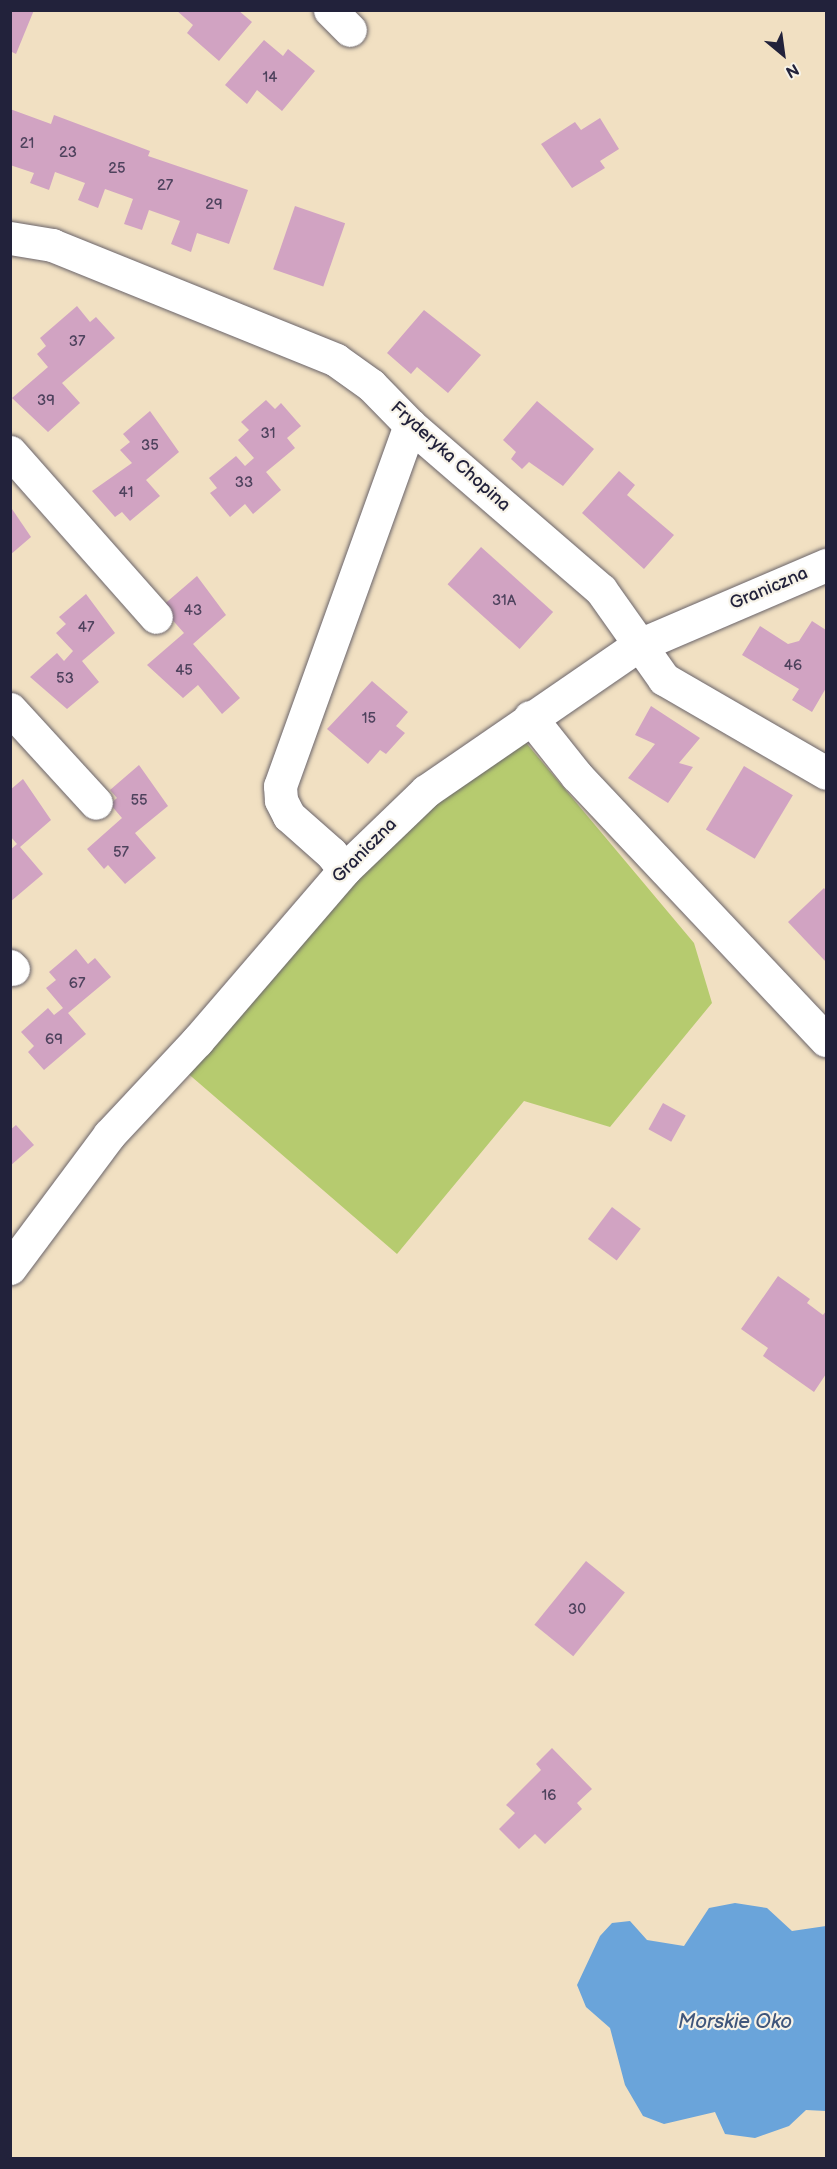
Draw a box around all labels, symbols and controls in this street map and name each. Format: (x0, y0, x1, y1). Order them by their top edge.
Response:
north arrow (753, 24, 813, 84)
text: N (782, 59, 802, 81)
house number: 14 (263, 69, 277, 87)
house number: 21 (20, 135, 34, 153)
house number: 23 (59, 144, 77, 162)
house number: 25 (108, 160, 126, 178)
house number: 27 (157, 177, 173, 195)
house number: 29 (205, 196, 223, 214)
house number: 37 (69, 333, 85, 351)
house number: 39 (37, 392, 55, 410)
street label: Fryderyka Chopina (386, 398, 514, 516)
house number: 31 (260, 425, 276, 443)
house number: 35 (141, 437, 159, 455)
house number: 33 (235, 474, 253, 492)
house number: 41 (119, 484, 133, 502)
street label: Graniczna (727, 563, 811, 615)
house number: 31A (492, 592, 516, 610)
house number: 43 (184, 602, 202, 620)
house number: 47 (78, 619, 94, 637)
house number: 46 (784, 657, 802, 675)
house number: 45 (175, 662, 193, 680)
house number: 53 (56, 670, 74, 688)
house number: 15 (362, 710, 376, 728)
house number: 55 (130, 792, 148, 810)
street label: Graniczna (328, 814, 402, 888)
house number: 57 (113, 844, 129, 862)
house number: 67 (69, 975, 85, 993)
house number: 69 (45, 1031, 63, 1049)
house number: 30 (568, 1601, 586, 1619)
house number: 16 (542, 1787, 556, 1805)
water label: Morskie Oko (678, 2010, 792, 2034)

